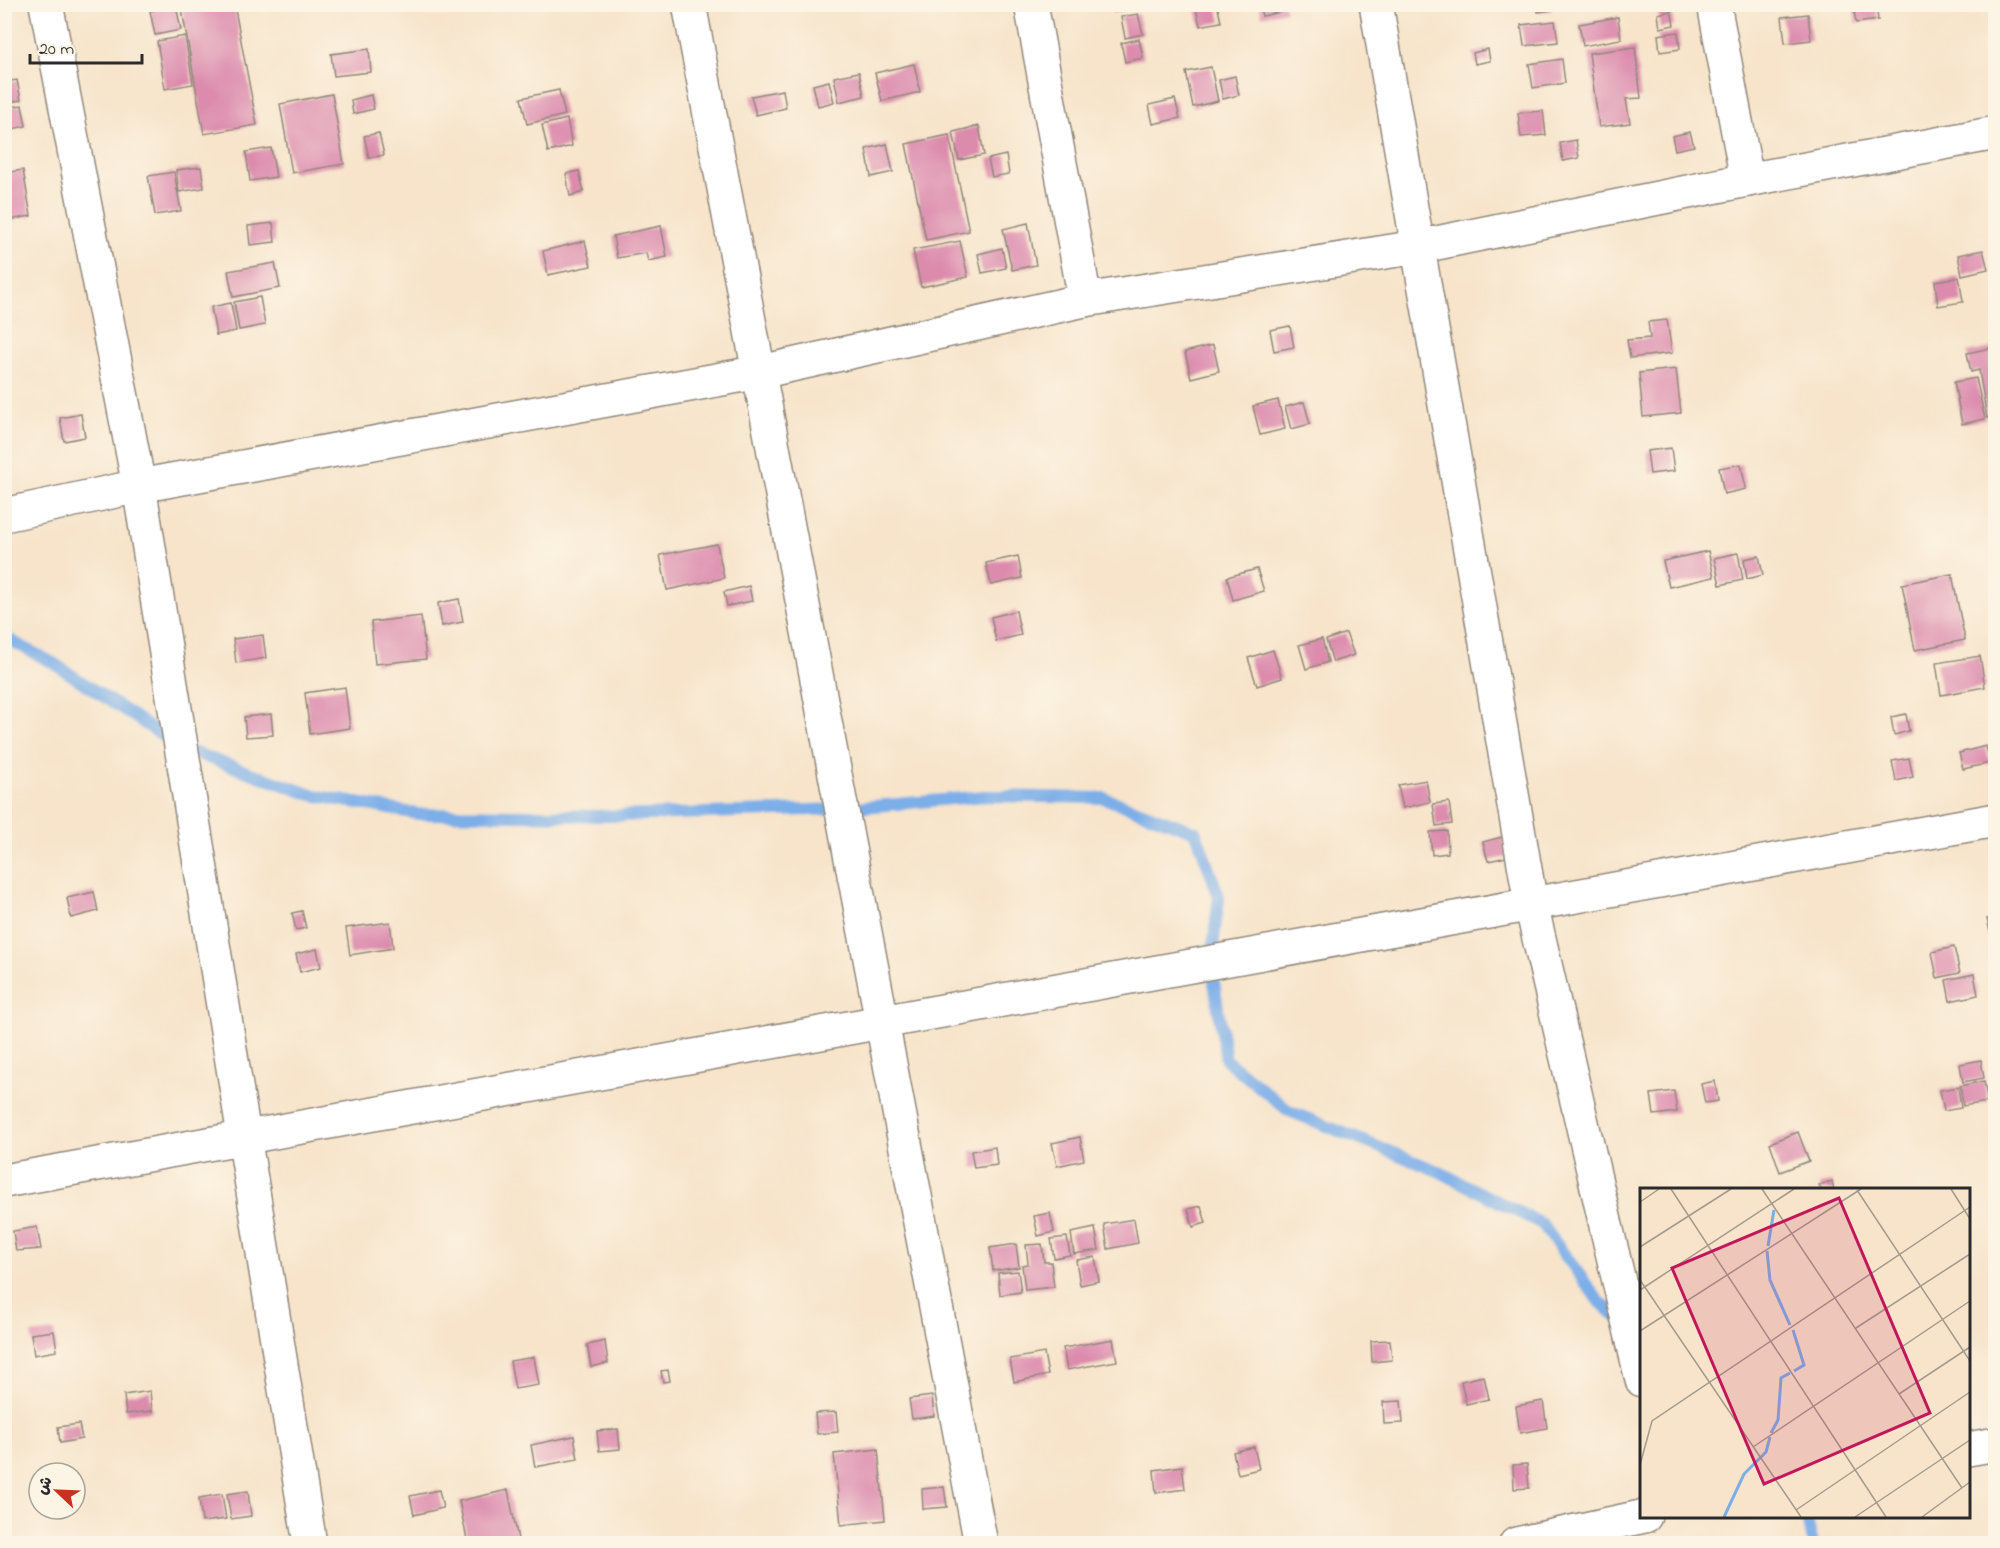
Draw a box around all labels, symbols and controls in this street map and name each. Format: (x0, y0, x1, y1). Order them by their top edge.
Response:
scale bar (30, 27, 142, 65)
text: 20 m (39, 37, 74, 63)
inset map (1640, 1188, 1970, 1518)
north arrow (27, 1461, 87, 1521)
text: ش (31, 1473, 60, 1499)

